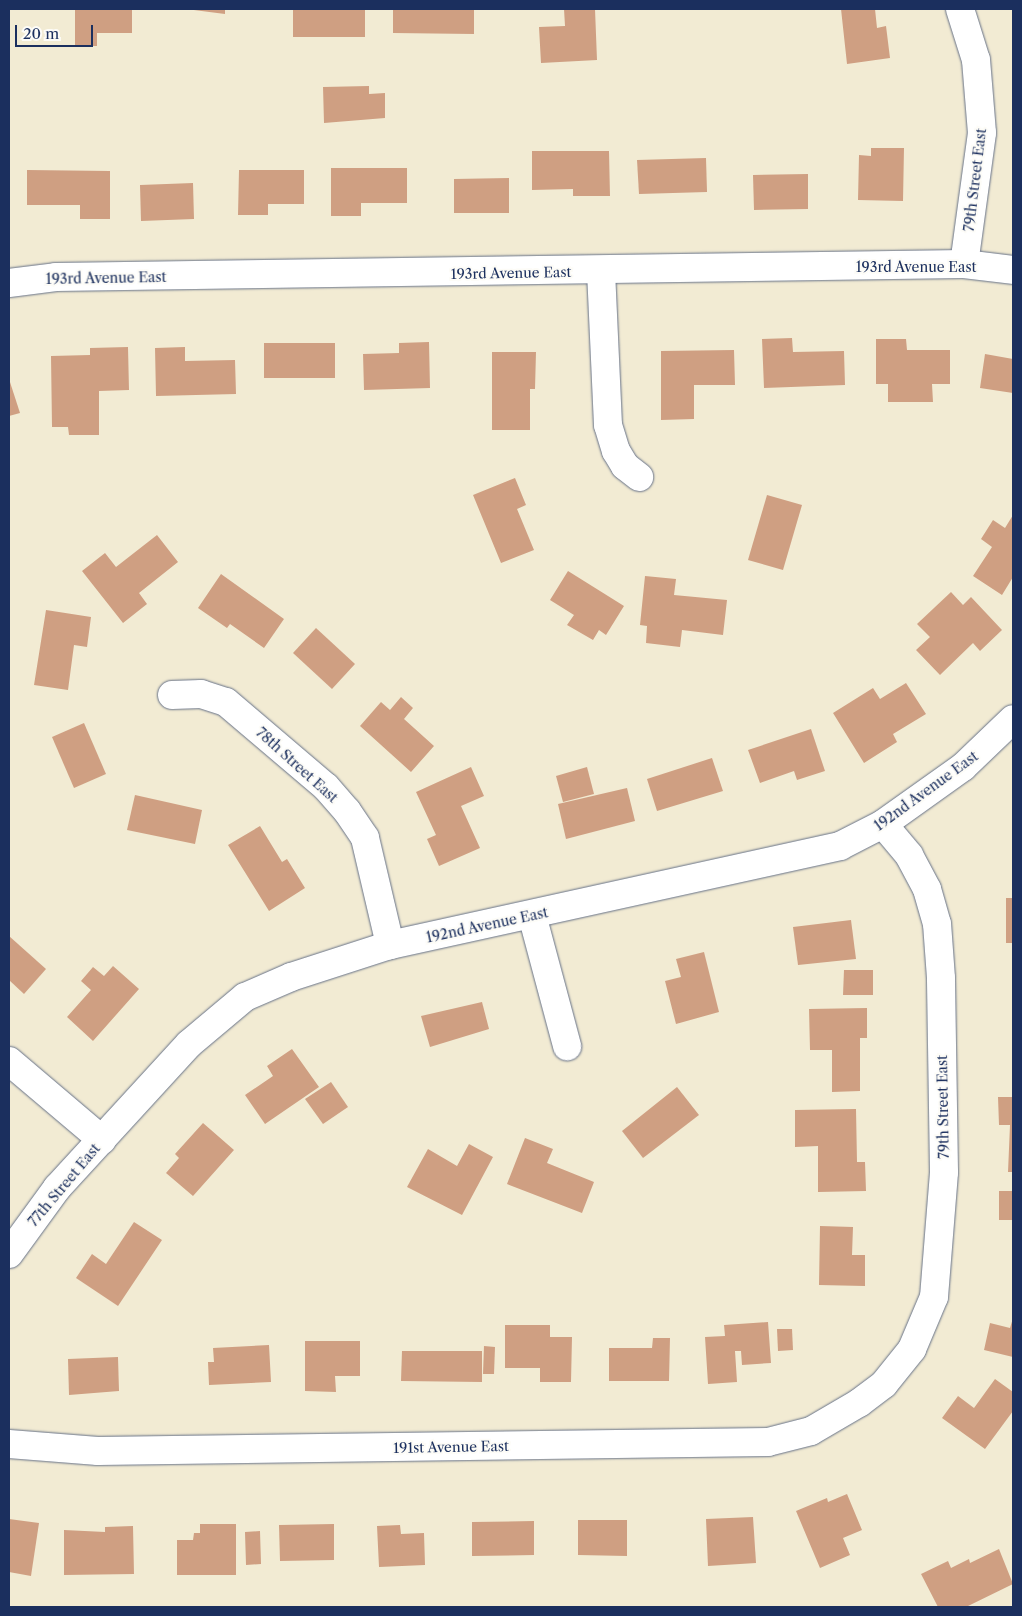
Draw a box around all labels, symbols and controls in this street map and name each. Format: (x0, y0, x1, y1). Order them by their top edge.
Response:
scale bar (18, 15, 95, 47)
text: 20 m (23, 24, 59, 43)
street label: 79th Street East (960, 127, 990, 233)
street label: 193rd Avenue East (855, 259, 977, 275)
street label: 193rd Avenue East (450, 264, 572, 282)
street label: 193rd Avenue East (45, 269, 167, 287)
street label: 78th Street East (253, 724, 341, 806)
street label: 192nd Avenue East (871, 748, 981, 834)
street label: 192nd Avenue East (424, 904, 550, 946)
street label: 79th Street East (934, 1055, 952, 1159)
street label: 77th Street East (25, 1140, 103, 1230)
street label: 191st Avenue East (393, 1438, 509, 1456)

